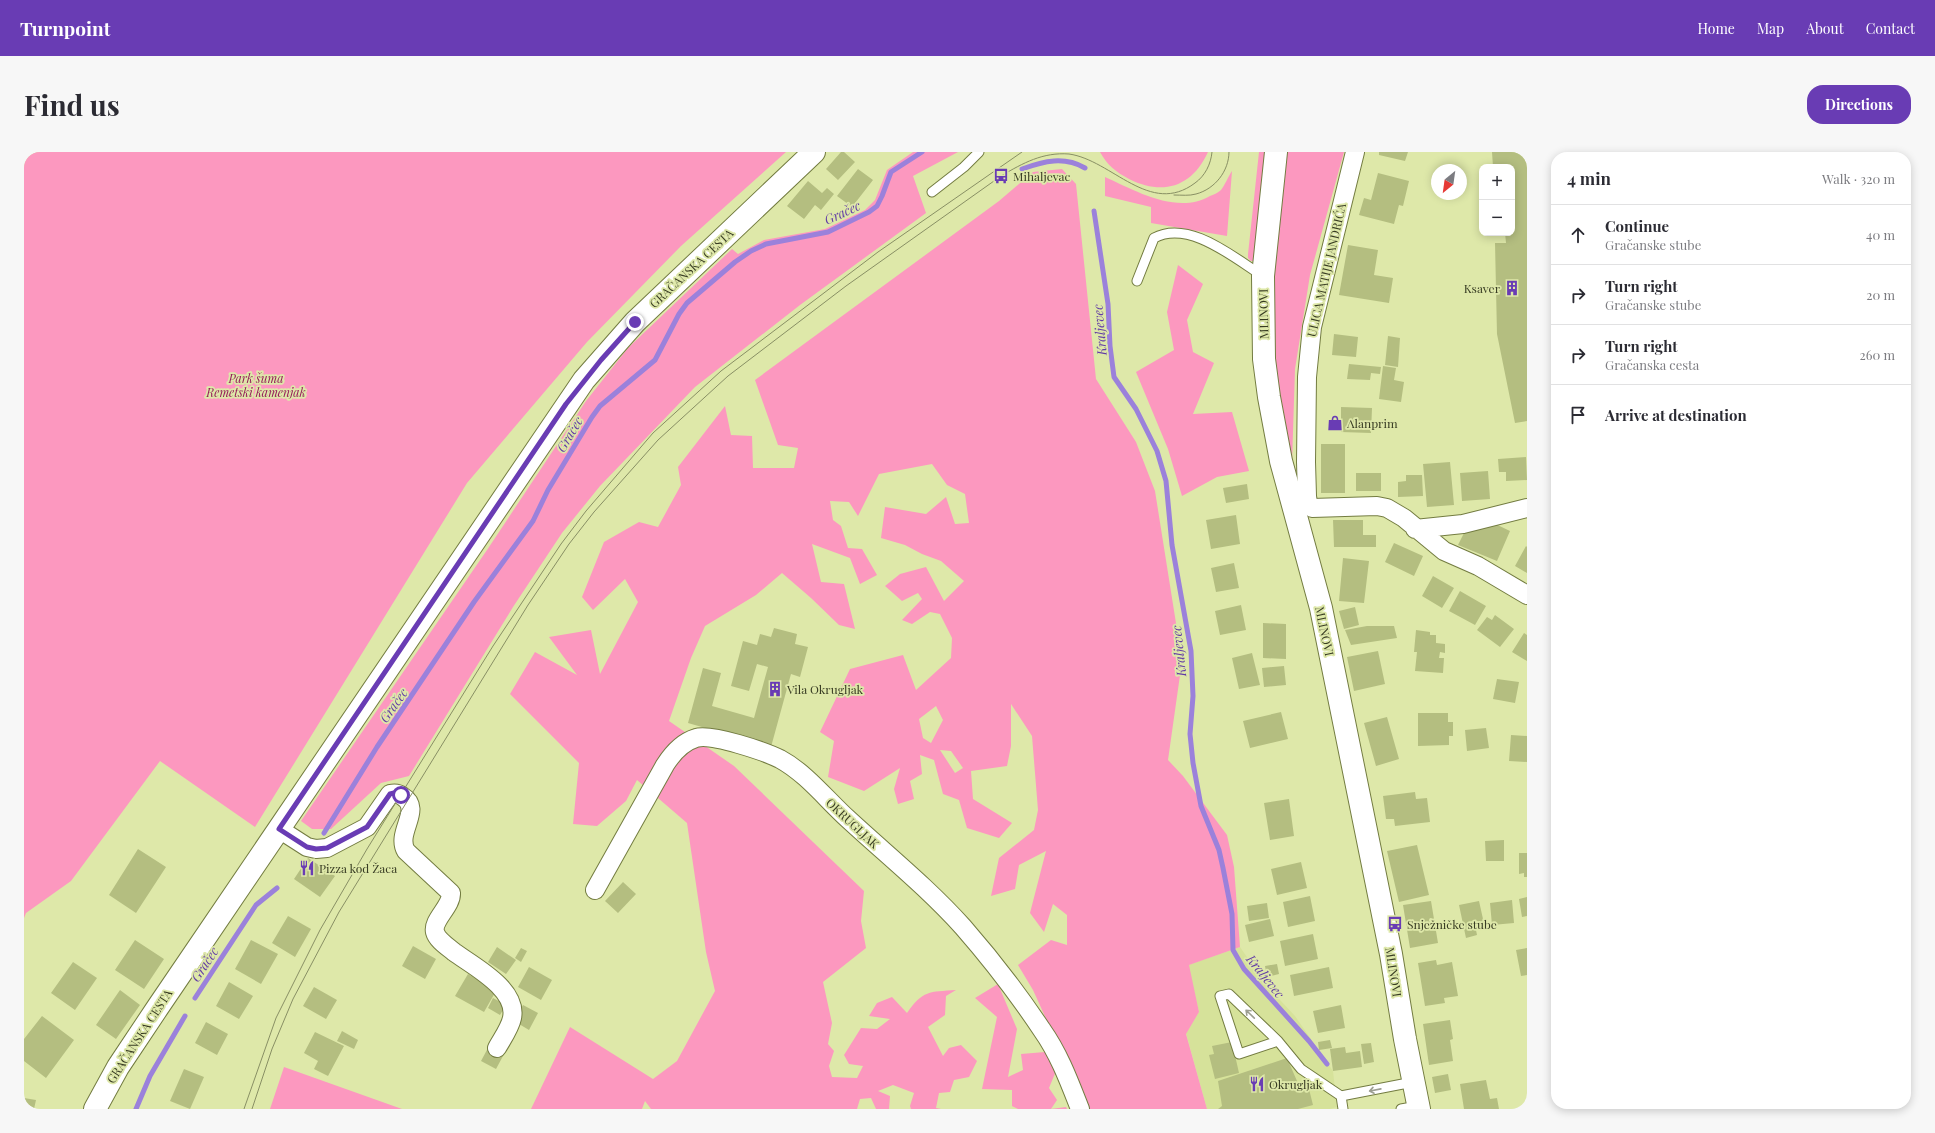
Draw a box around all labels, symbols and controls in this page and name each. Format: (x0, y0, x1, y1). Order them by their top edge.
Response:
text: Turnpoint (20, 15, 110, 41)
text: Home (1697, 19, 1735, 38)
text: Map (1757, 19, 1784, 38)
text: About (1806, 19, 1844, 38)
text: Contact (1866, 19, 1915, 38)
button: Directions (1807, 85, 1911, 124)
text: Find us (24, 86, 120, 123)
north arrow (1431, 164, 1467, 200)
map controls (1479, 164, 1515, 236)
button: + (1479, 164, 1515, 200)
bus stop icon: Mihaljevac (992, 167, 1010, 185)
text: 4 min (1567, 167, 1611, 189)
place label: Mihaljevac (1013, 168, 1070, 184)
text: Walk · 320 m (1822, 170, 1895, 187)
water label: Gračec (821, 196, 863, 228)
button: − (1479, 200, 1515, 236)
street label: ULICA MATIJE JANDRIĆA (1303, 201, 1349, 338)
text: Continue (1605, 216, 1669, 236)
icon: ahead (1567, 224, 1589, 246)
street label: GRAČANSKA CESTA (646, 225, 737, 311)
text: 40 m (1866, 226, 1895, 243)
text: Gračanske stube (1605, 236, 1701, 253)
text: Turn right (1605, 276, 1678, 296)
building icon: Ksaver (1503, 279, 1521, 297)
place label: Ksaver (1464, 280, 1501, 296)
icon: right (1567, 284, 1589, 306)
text: 20 m (1866, 286, 1895, 303)
street label: MLINOVI (1255, 289, 1271, 339)
text: Gračanske stube (1605, 296, 1701, 313)
water label: Kraljevec (1088, 303, 1110, 357)
route end (626, 313, 644, 331)
text: Turn right (1605, 336, 1678, 356)
icon: right (1567, 344, 1589, 366)
text: 260 m (1859, 346, 1895, 363)
text: Gračanska cesta (1605, 356, 1699, 373)
park label: Park šuma Remetski kamenjak (205, 370, 306, 400)
icon: arrive (1567, 404, 1589, 426)
text: Arrive at destination (1605, 405, 1747, 425)
water label: Gračec (552, 413, 586, 455)
shop icon: Alanprim (1326, 414, 1344, 432)
place label: Alanprim (1346, 415, 1398, 431)
street label: MLINOVI (1312, 605, 1338, 657)
water label: Kraljevec (1167, 624, 1189, 678)
building icon: Vila Okrugljak (766, 680, 784, 698)
place label: Vila Okrugljak (786, 681, 864, 697)
water label: Gračec (375, 684, 411, 725)
route start (392, 786, 410, 804)
street label: OKRUGLJAK (823, 794, 883, 852)
restaurant icon: Pizza kod Žaca (298, 859, 316, 877)
place label: Pizza kod Žaca (319, 860, 397, 876)
bus stop icon: Snježničke stube (1386, 915, 1404, 933)
place label: Snježničke stube (1407, 916, 1497, 932)
water label: Gračec (187, 943, 222, 985)
street label: MLINOVI (1382, 946, 1406, 998)
water label: Kraljevec (1243, 950, 1289, 1002)
street label: GRAČANSKA CESTA (103, 986, 176, 1086)
one-way arrow (1245, 1009, 1255, 1019)
restaurant icon: Okrugljak (1248, 1075, 1266, 1093)
place label: Okrugljak (1269, 1076, 1323, 1092)
one-way arrow (1369, 1086, 1382, 1094)

